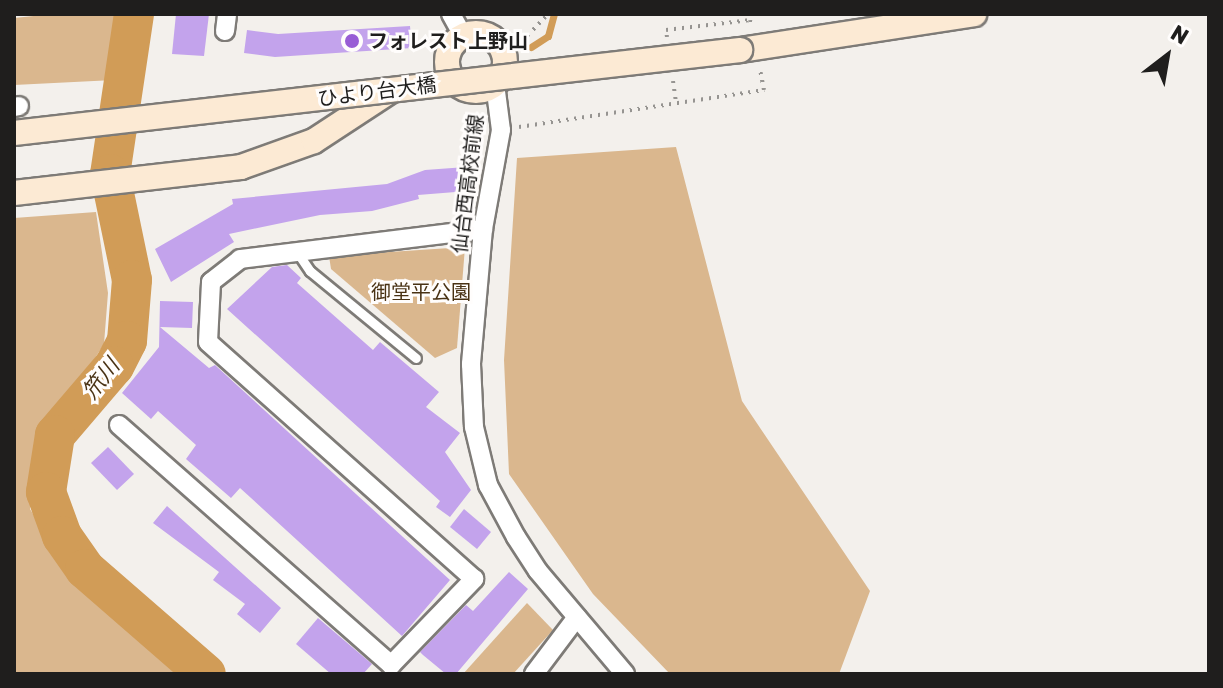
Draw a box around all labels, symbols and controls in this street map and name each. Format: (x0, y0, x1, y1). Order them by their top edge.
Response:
north arrow (1127, 16, 1207, 96)
text: N (1166, 19, 1193, 51)
place label: フォレスト上野山 (368, 29, 528, 53)
marker: フォレスト上野山 (343, 32, 361, 50)
street label: ひより台大橋 (316, 73, 438, 111)
street label: 仙台西高校前線 (448, 113, 488, 255)
park label: 御堂平公園 (371, 280, 471, 304)
water label: 笊川 (77, 354, 125, 404)

